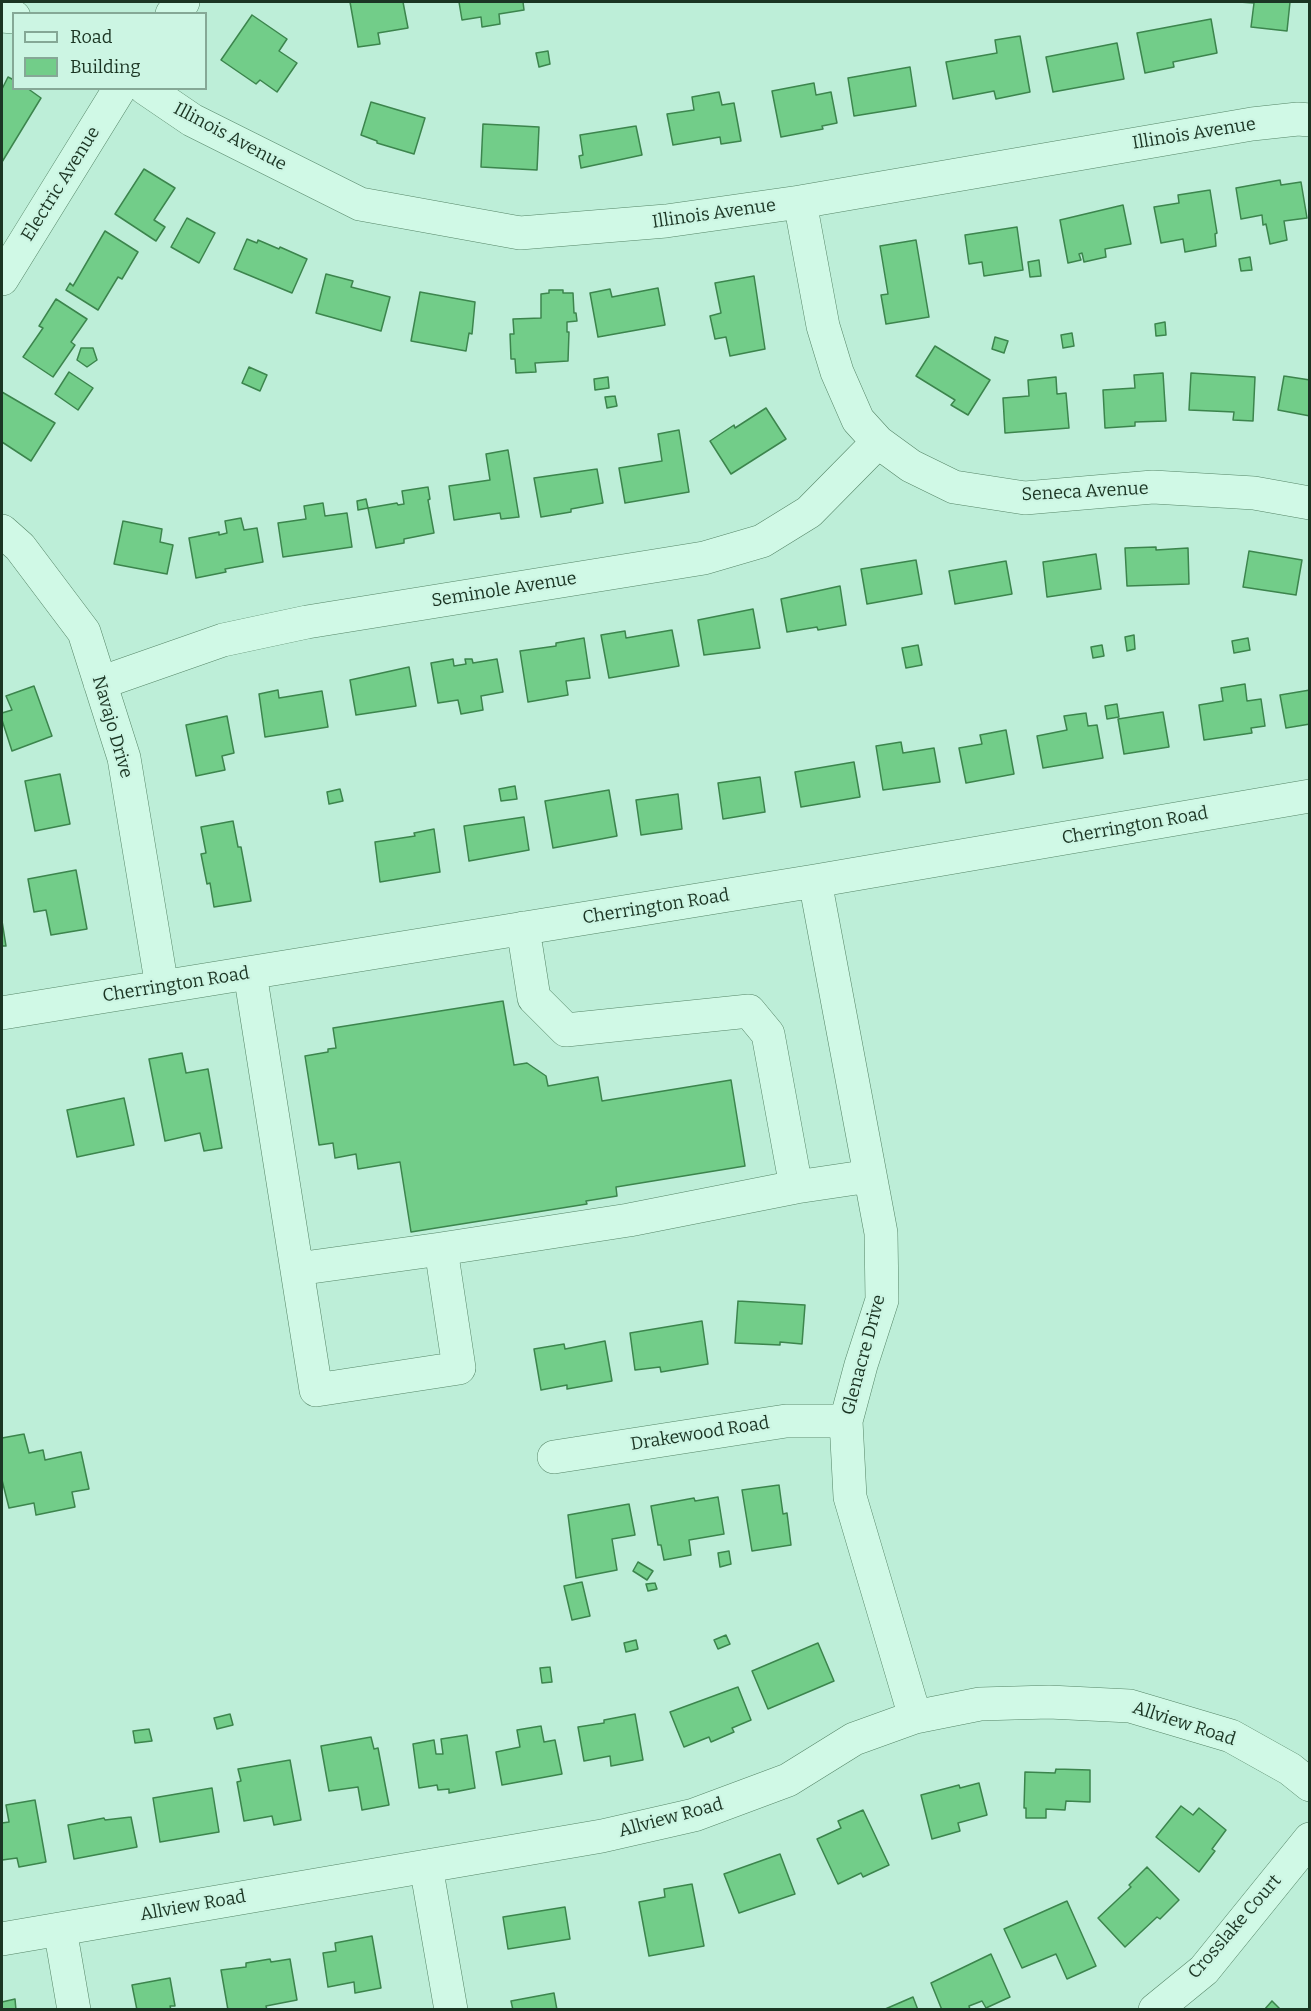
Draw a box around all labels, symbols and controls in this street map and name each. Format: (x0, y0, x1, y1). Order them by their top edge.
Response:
legend (12, 12, 207, 90)
text: Road (70, 26, 112, 48)
text: Building (70, 56, 141, 78)
street label: Illinois Avenue (170, 98, 290, 176)
street label: Illinois Avenue (1131, 114, 1257, 154)
street label: Electric Avenue (17, 123, 105, 245)
street label: Illinois Avenue (651, 195, 777, 233)
street label: Seneca Avenue (1021, 478, 1149, 506)
street label: Seminole Avenue (430, 568, 578, 612)
street label: Navajo Drive (87, 673, 137, 781)
street label: Cherrington Road (1060, 802, 1210, 850)
street label: Cherrington Road (581, 885, 731, 929)
street label: Cherrington Road (101, 963, 251, 1007)
street label: Glenacre Drive (838, 1292, 890, 1418)
street label: Drakewood Road (629, 1412, 771, 1456)
street label: Allview Road (1130, 1697, 1238, 1751)
street label: Allview Road (616, 1794, 726, 1842)
street label: Crosslake Court (1184, 1870, 1286, 1984)
street label: Allview Road (138, 1886, 248, 1926)

